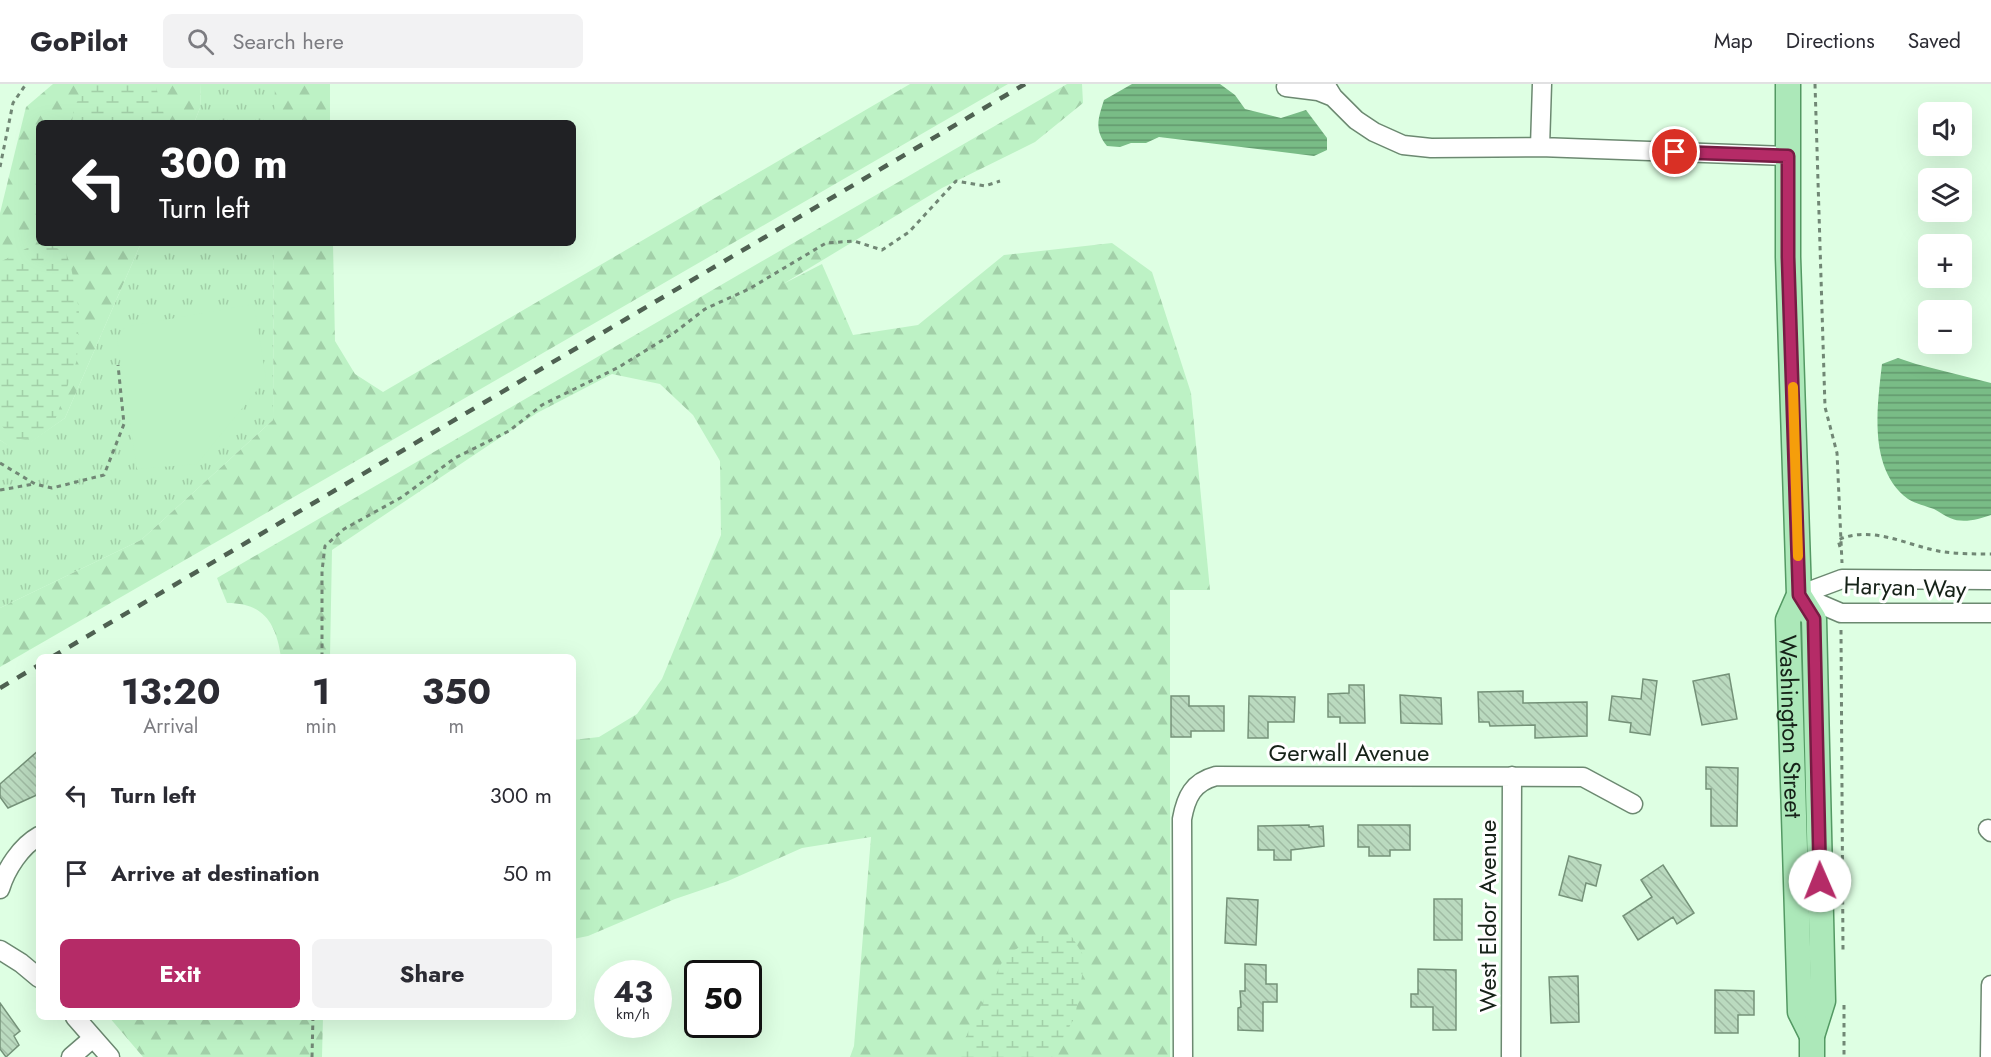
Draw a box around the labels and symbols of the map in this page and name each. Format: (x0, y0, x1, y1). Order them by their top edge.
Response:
pin (1649, 126, 1700, 177)
street label: Haryan Way (1843, 567, 1967, 607)
street label: Washington Street (1771, 634, 1812, 819)
street label: Gerwall Avenue (1269, 735, 1429, 770)
street label: West Eldor Avenue (1470, 820, 1505, 1012)
position arrow (1788, 849, 1852, 913)
speed limit sign: 50 (684, 960, 762, 1038)

